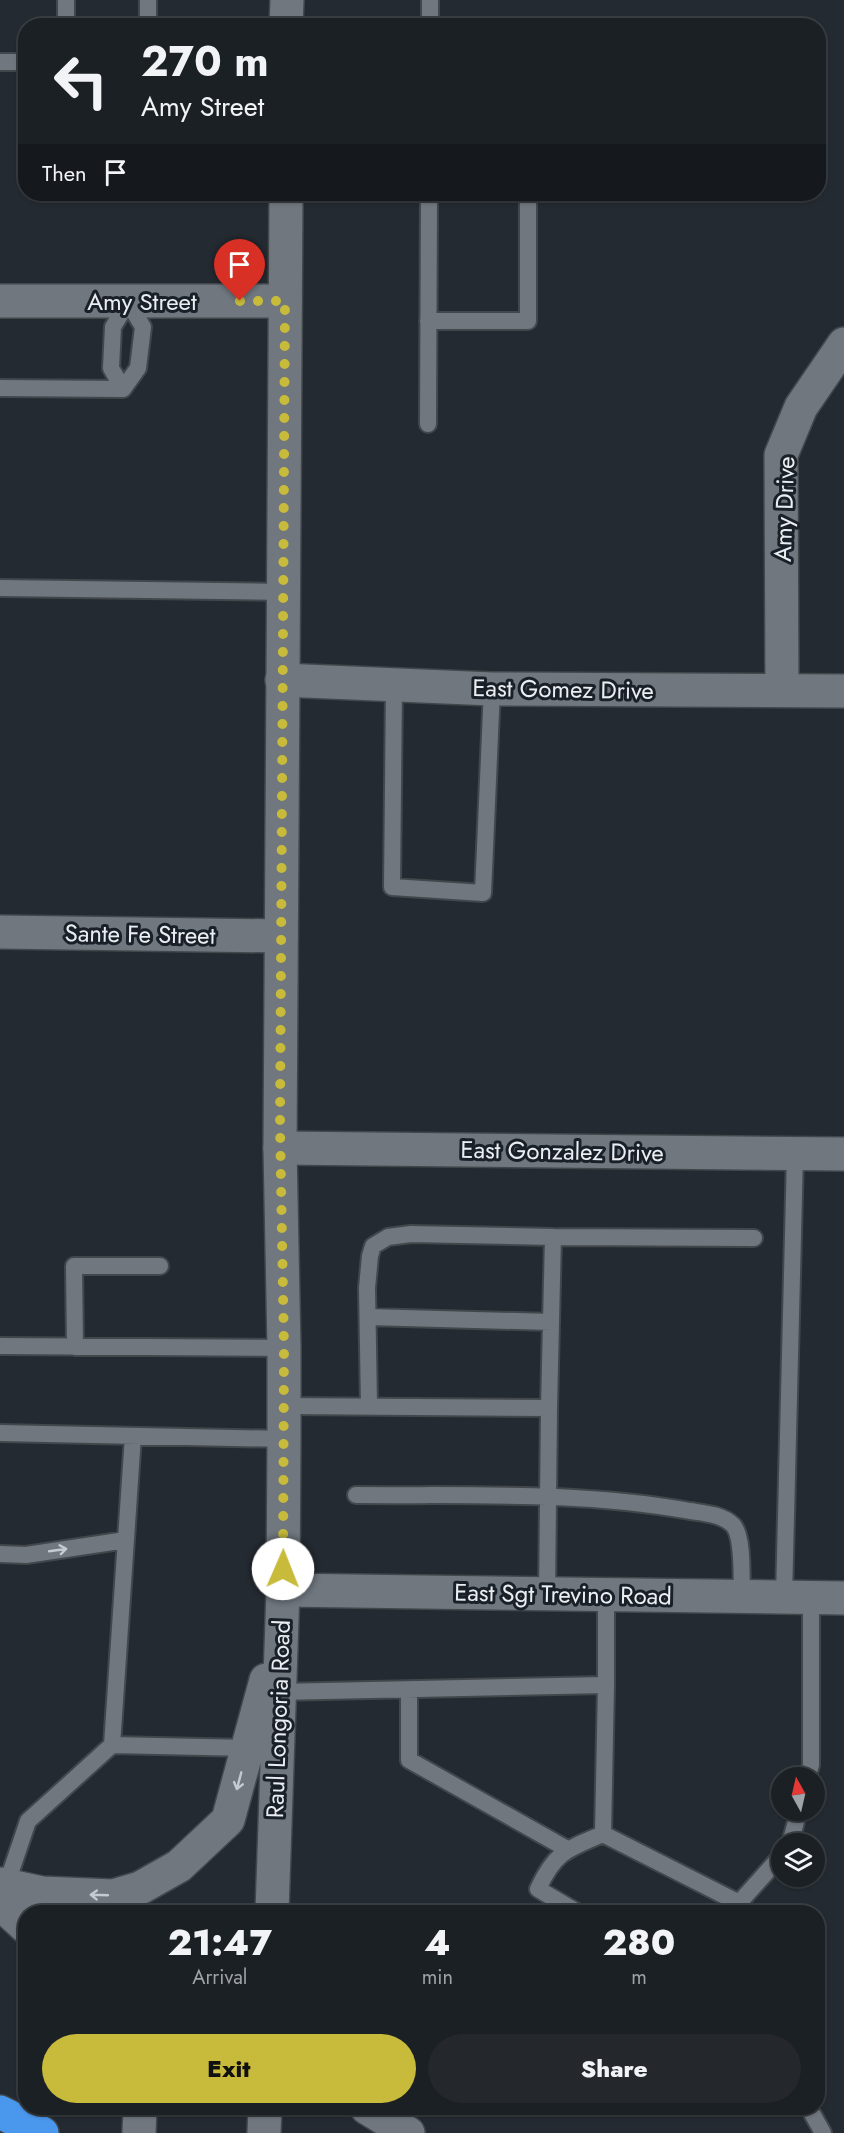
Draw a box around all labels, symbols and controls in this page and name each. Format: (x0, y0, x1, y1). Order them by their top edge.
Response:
text: 270 m (141, 31, 269, 92)
icon: left (42, 42, 120, 120)
text: Amy Street (141, 87, 264, 126)
icon: arrive (99, 156, 132, 189)
text: Then (42, 157, 87, 189)
pin (214, 239, 265, 301)
icon: arrive (223, 248, 256, 281)
street label: Amy Street (87, 284, 197, 319)
street label: Amy Drive (765, 456, 803, 562)
street label: East Gomez Drive (472, 670, 654, 708)
street label: Sante Fe Street (64, 915, 216, 953)
street label: East Gonzalez Drive (460, 1132, 664, 1170)
position arrow (251, 1537, 315, 1601)
one-way arrow (48, 1544, 68, 1555)
street label: East Sgt Trevino Road (454, 1575, 672, 1613)
street label: Raul Longoria Road (257, 1619, 299, 1819)
north arrow (771, 1767, 825, 1821)
map controls (771, 1767, 825, 1887)
one-way arrow (232, 1771, 244, 1790)
button: layers (771, 1833, 825, 1887)
one-way arrow (89, 1889, 109, 1901)
text: 21:47 (168, 1916, 272, 1968)
text: 4 (424, 1916, 451, 1968)
text: 280 (603, 1916, 675, 1968)
text: Arrival (192, 1963, 247, 1992)
text: min (422, 1963, 453, 1992)
text: m (631, 1963, 647, 1992)
button: Exit (42, 2034, 416, 2103)
button: Share (428, 2034, 801, 2103)

